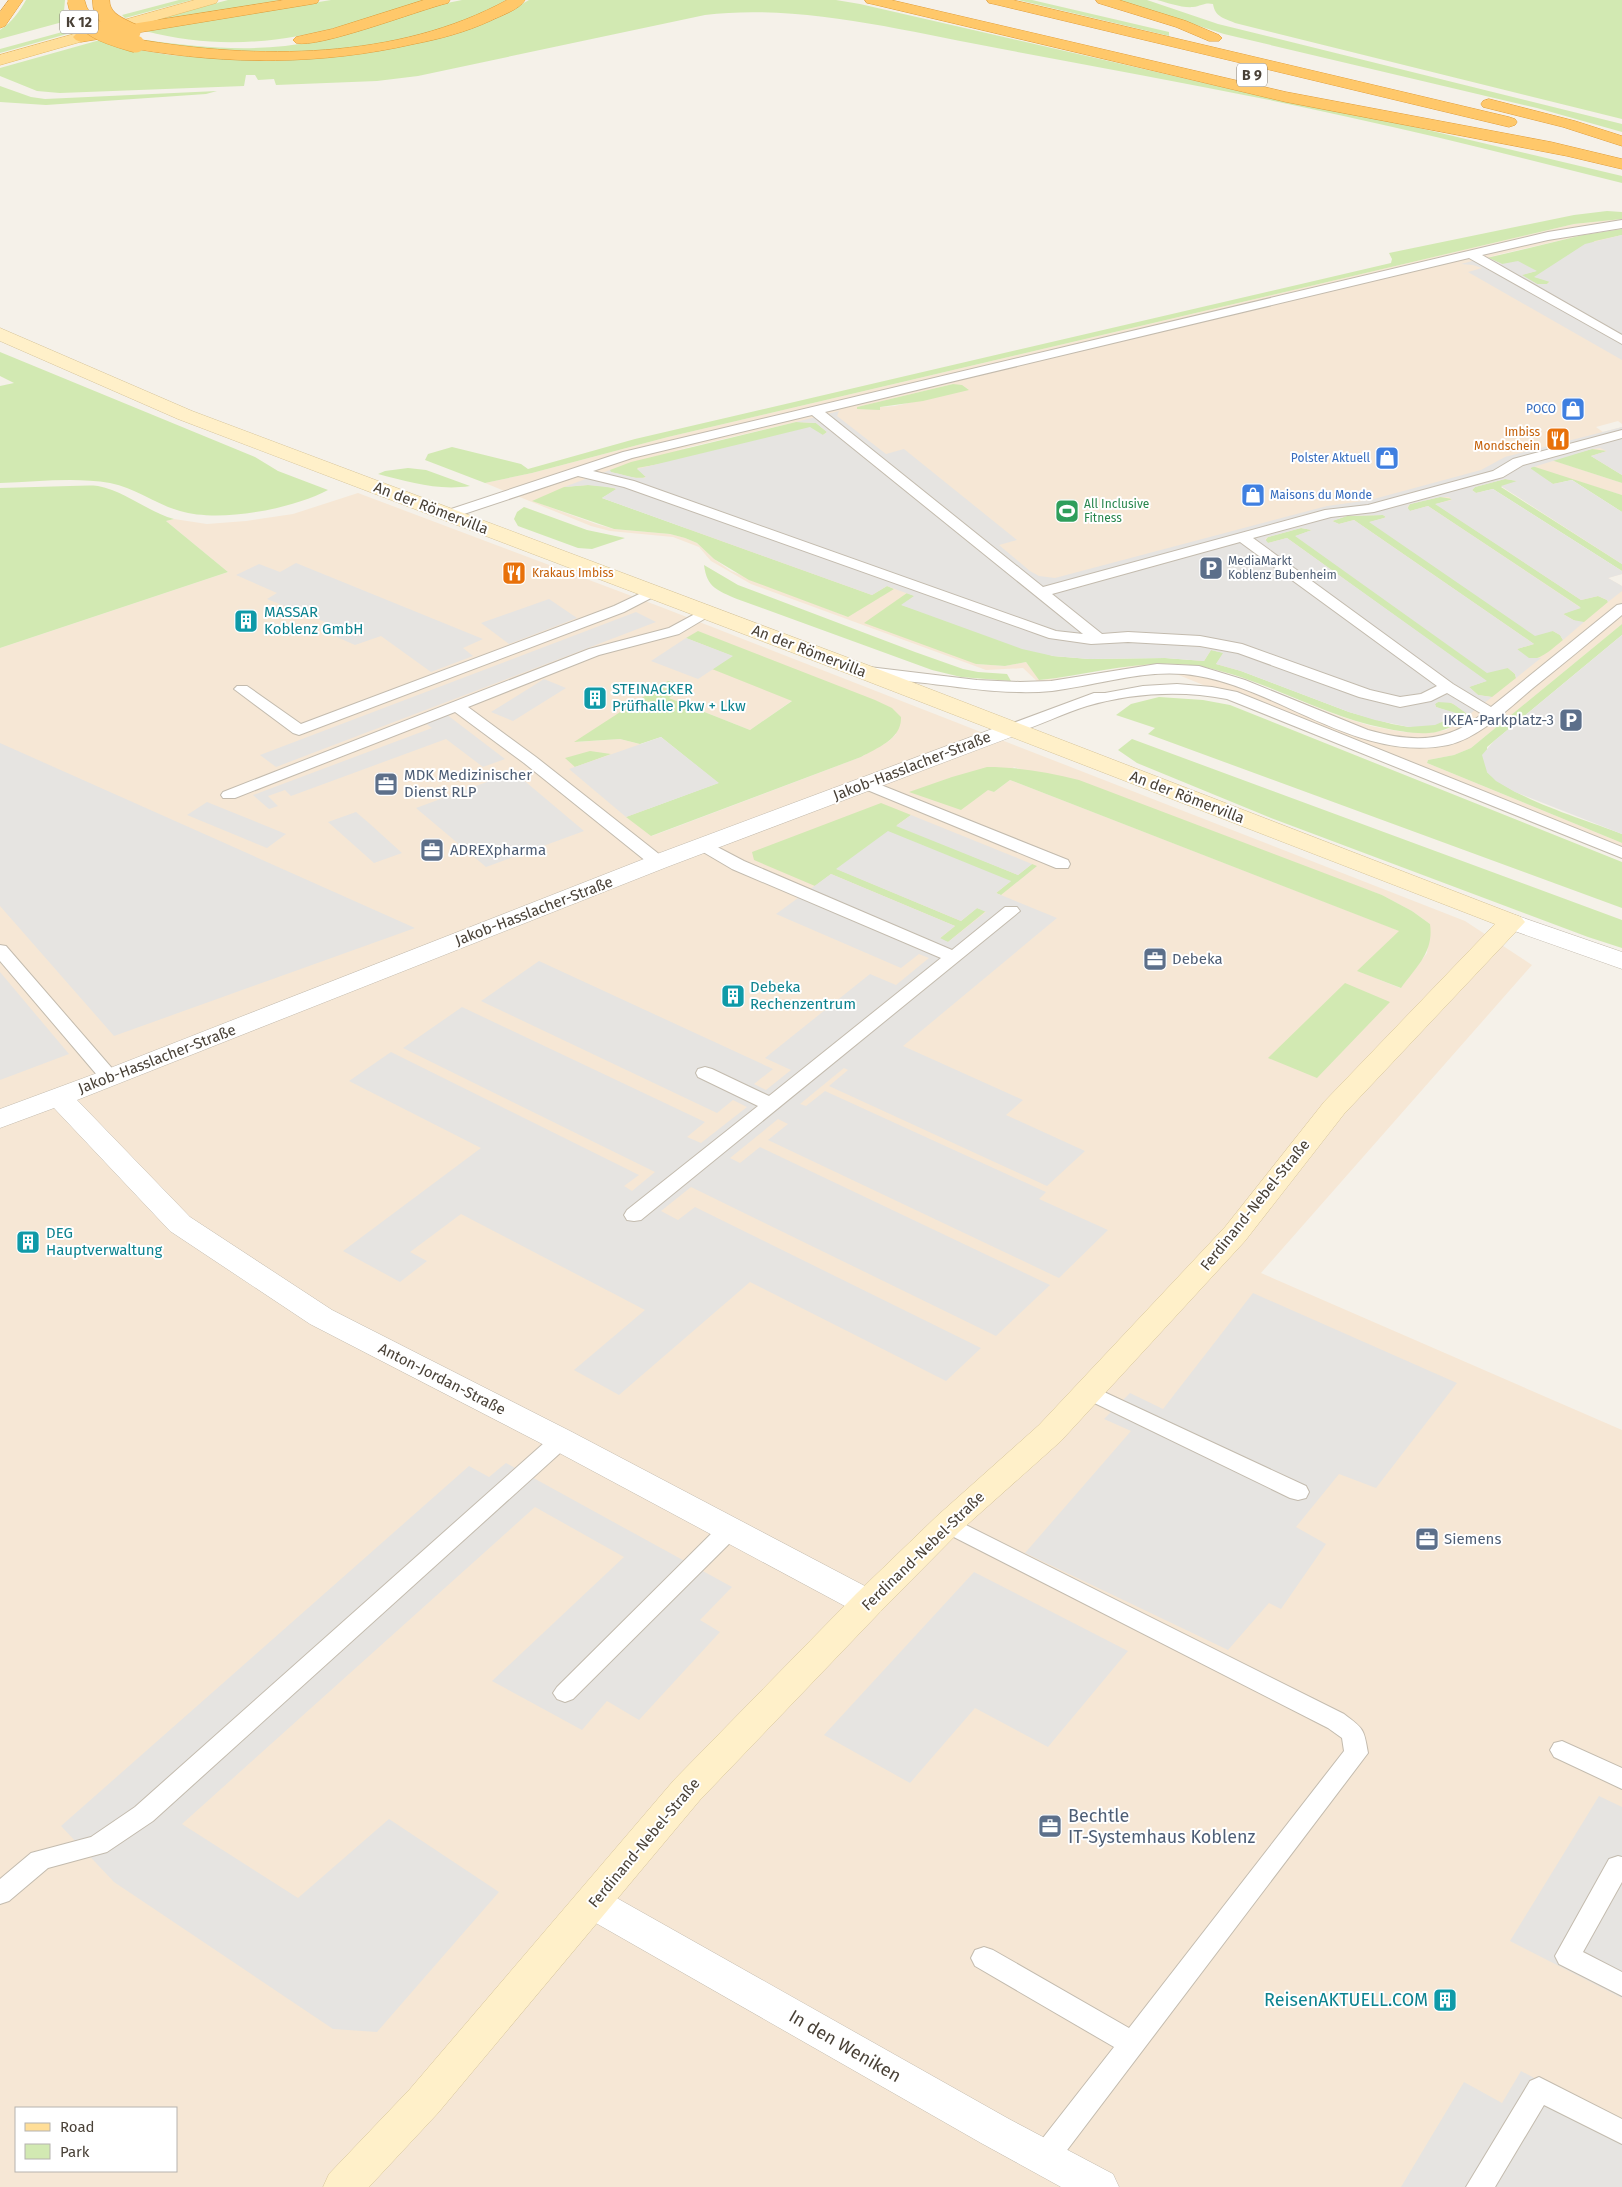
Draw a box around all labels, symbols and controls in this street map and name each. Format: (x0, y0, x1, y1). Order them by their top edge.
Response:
road number: K 12 (60, 11, 98, 34)
road number: B 9 (1237, 64, 1267, 86)
shop icon: POCO (1560, 396, 1586, 422)
place label: POCO (1526, 402, 1556, 416)
place label: Imbiss Mondschein (1474, 425, 1540, 453)
restaurant icon: Imbiss Mondschein (1545, 426, 1571, 452)
shop icon: Polster Aktuell (1374, 445, 1400, 471)
place label: Polster Aktuell (1291, 451, 1370, 465)
street label: An der Römervilla (371, 478, 491, 538)
shop icon: Maisons du Monde (1240, 482, 1266, 508)
place label: Maisons du Monde (1270, 488, 1372, 502)
place label: All Inclusive Fitness (1084, 497, 1149, 525)
sports icon: All Inclusive Fitness (1054, 498, 1080, 524)
place label: MediaMarkt Koblenz Bubenheim (1228, 554, 1337, 582)
parking icon: MediaMarkt Koblenz Bubenheim (1198, 555, 1224, 581)
restaurant icon: Krakaus Imbiss (501, 560, 527, 586)
place label: Krakaus Imbiss (532, 566, 614, 580)
place label: MASSAR Koblenz GmbH (264, 603, 364, 638)
building icon: MASSAR Koblenz GmbH (233, 608, 259, 634)
street label: An der Römervilla (749, 621, 869, 681)
place label: STEINACKER Prüfhalle Pkw + Lkw (612, 680, 746, 715)
building icon: STEINACKER Prüfhalle Pkw + Lkw (582, 685, 608, 711)
parking icon: IKEA-Parkplatz-3 (1558, 707, 1584, 733)
place label: IKEA-Parkplatz-3 (1443, 711, 1554, 729)
street label: Jakob-Hasslacher-Straße (831, 728, 993, 804)
place label: MDK Medizinischer Dienst RLP (404, 766, 532, 801)
street label: An der Römervilla (1127, 767, 1247, 827)
office icon: MDK Medizinischer Dienst RLP (373, 771, 399, 797)
office icon: ADREXpharma (419, 837, 445, 863)
place label: ADREXpharma (450, 841, 546, 859)
street label: Jakob-Hasslacher-Straße (453, 873, 615, 949)
office icon: Debeka (1142, 946, 1168, 972)
place label: Debeka (1172, 950, 1223, 968)
place label: Debeka Rechenzentrum (750, 978, 856, 1013)
building icon: Debeka Rechenzentrum (720, 983, 746, 1009)
street label: Jakob-Hasslacher-Straße (76, 1021, 238, 1097)
street label: Ferdinand-Nebel-Straße (1197, 1136, 1313, 1274)
place label: DEG Hauptverwaltung (46, 1224, 163, 1259)
building icon: DEG Hauptverwaltung (15, 1229, 41, 1255)
street label: Anton-Jordan-Straße (375, 1339, 509, 1419)
street label: Ferdinand-Nebel-Straße (858, 1488, 988, 1614)
office icon: Siemens (1414, 1526, 1440, 1552)
place label: Siemens (1444, 1530, 1501, 1548)
street label: Ferdinand-Nebel-Straße (585, 1775, 703, 1911)
place label: Bechtle IT-Systemhaus Koblenz (1068, 1805, 1256, 1848)
office icon: Bechtle IT-Systemhaus Koblenz (1037, 1813, 1063, 1839)
building icon: ReisenAKTUELL.COM (1432, 1987, 1458, 2013)
place label: ReisenAKTUELL.COM (1264, 1989, 1428, 2011)
street label: In den Weniken (785, 2005, 905, 2087)
legend (15, 2107, 178, 2172)
text: Road (60, 2118, 95, 2136)
text: Park (60, 2143, 90, 2161)

